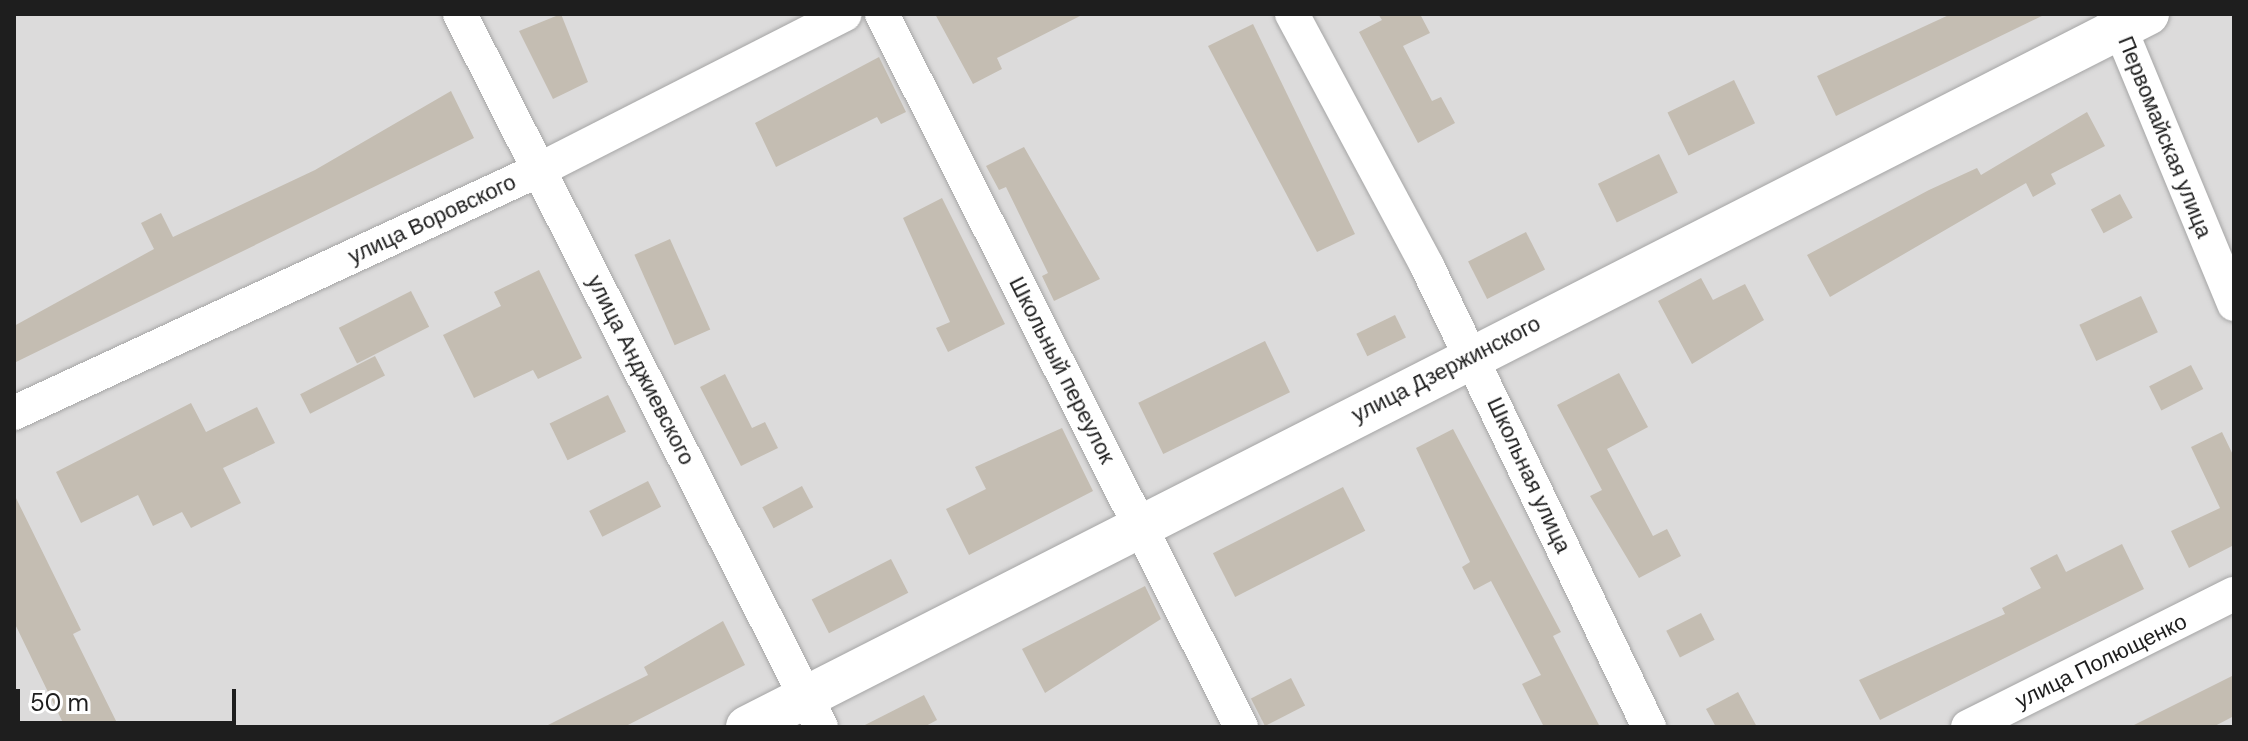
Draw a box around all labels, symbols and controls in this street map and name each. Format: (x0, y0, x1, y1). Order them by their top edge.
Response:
street label: Первомайская улица (2112, 32, 2218, 242)
street label: улица Воровского (344, 169, 520, 269)
street label: улица Анджиевского (582, 271, 700, 469)
street label: Школьный переулок (1003, 272, 1121, 468)
street label: улица Дзержинского (1347, 310, 1545, 428)
street label: Школьная улица (1481, 393, 1577, 557)
street label: улица Полющенко (2011, 608, 2191, 714)
scale bar (20, 673, 240, 723)
text: 50 m (30, 687, 89, 718)

